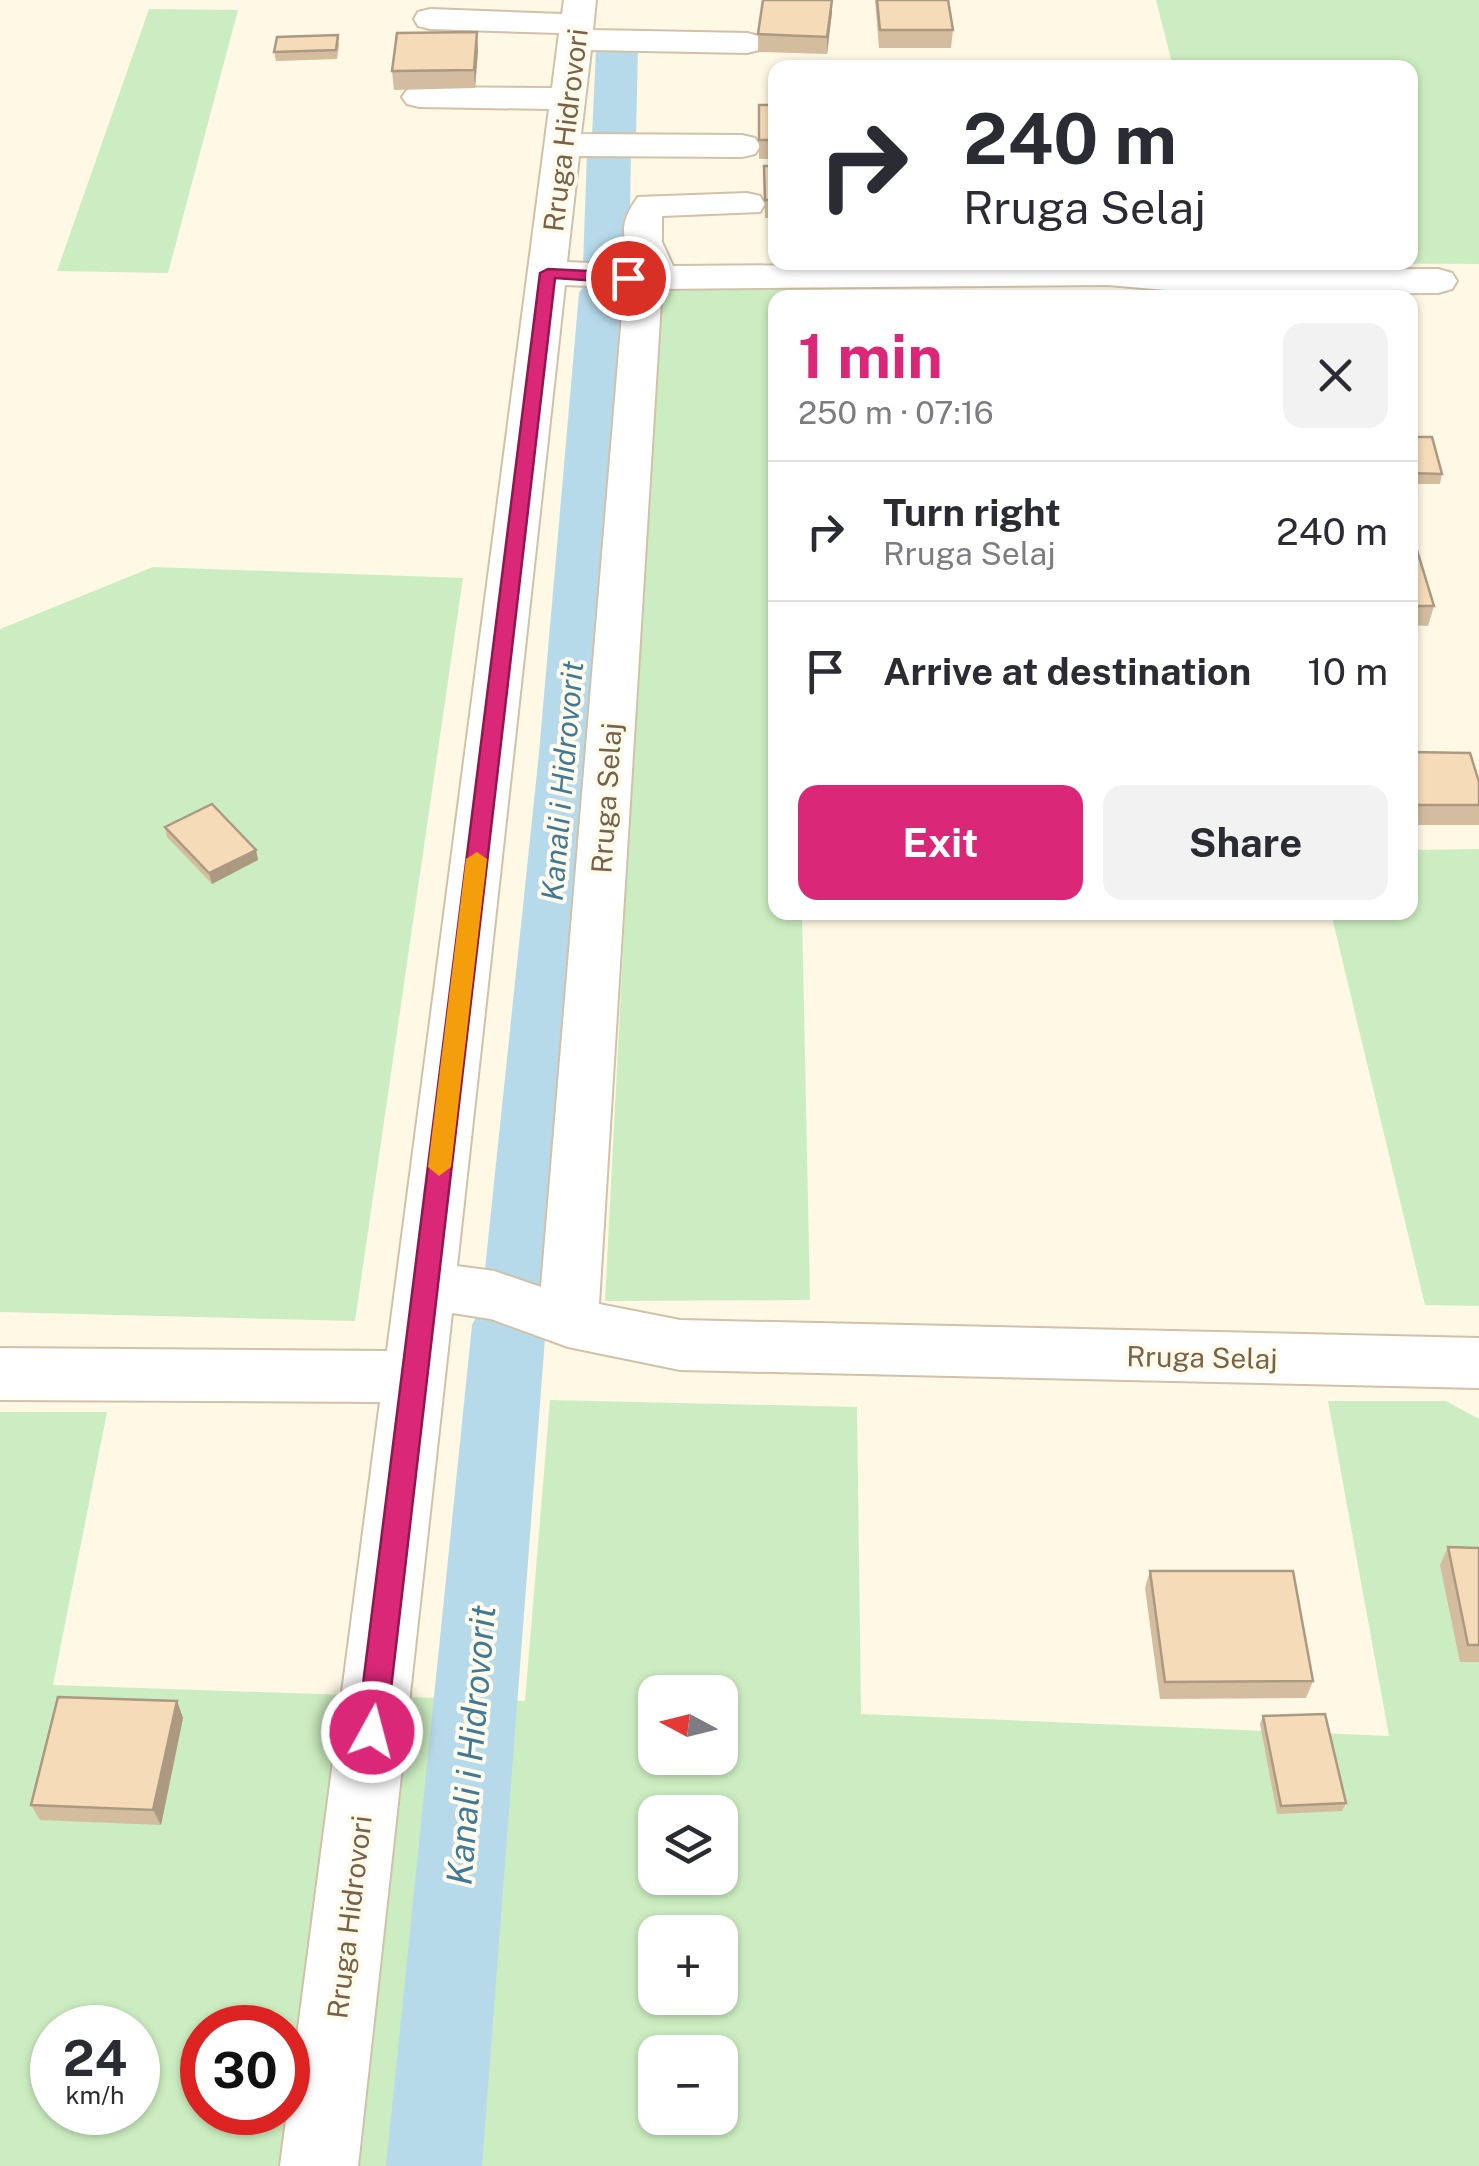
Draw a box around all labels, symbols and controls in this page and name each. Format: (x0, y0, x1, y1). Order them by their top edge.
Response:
street label: Rruga Hidrovori (536, 27, 594, 233)
text: 240 m (963, 97, 1177, 180)
icon: right (798, 100, 928, 230)
text: Rruga Selaj (963, 181, 1206, 234)
pin (586, 236, 671, 321)
icon: arrive (601, 251, 656, 306)
text: 1 min (798, 321, 943, 392)
button: close (1283, 323, 1388, 428)
text: 250 m · 07:16 (798, 394, 994, 431)
text: Turn right (883, 490, 1061, 535)
icon: right (798, 504, 853, 559)
text: 240 m (1276, 509, 1388, 554)
text: Rruga Selaj (883, 535, 1056, 572)
icon: arrive (798, 644, 853, 699)
text: Arrive at destination (883, 649, 1251, 694)
text: 10 m (1307, 649, 1388, 694)
water label: Kanali i Hidrovorit (534, 660, 590, 902)
street label: Rruga Selaj (584, 722, 628, 874)
button: Exit (798, 785, 1083, 900)
button: Share (1103, 785, 1388, 900)
street label: Rruga Selaj (1126, 1339, 1278, 1375)
water label: Kanali i Hidrovorit (438, 1603, 504, 1887)
north arrow (638, 1675, 738, 1775)
map controls (638, 1675, 738, 2135)
position arrow (320, 1680, 424, 1784)
button: layers (638, 1795, 738, 1895)
street label: Rruga Hidrovori (320, 1814, 378, 2020)
button: + (638, 1915, 738, 2015)
speed limit sign: 30 (180, 2005, 310, 2135)
text: 24 (63, 2028, 127, 2087)
button: − (638, 2035, 738, 2135)
text: km/h (66, 2080, 124, 2110)

